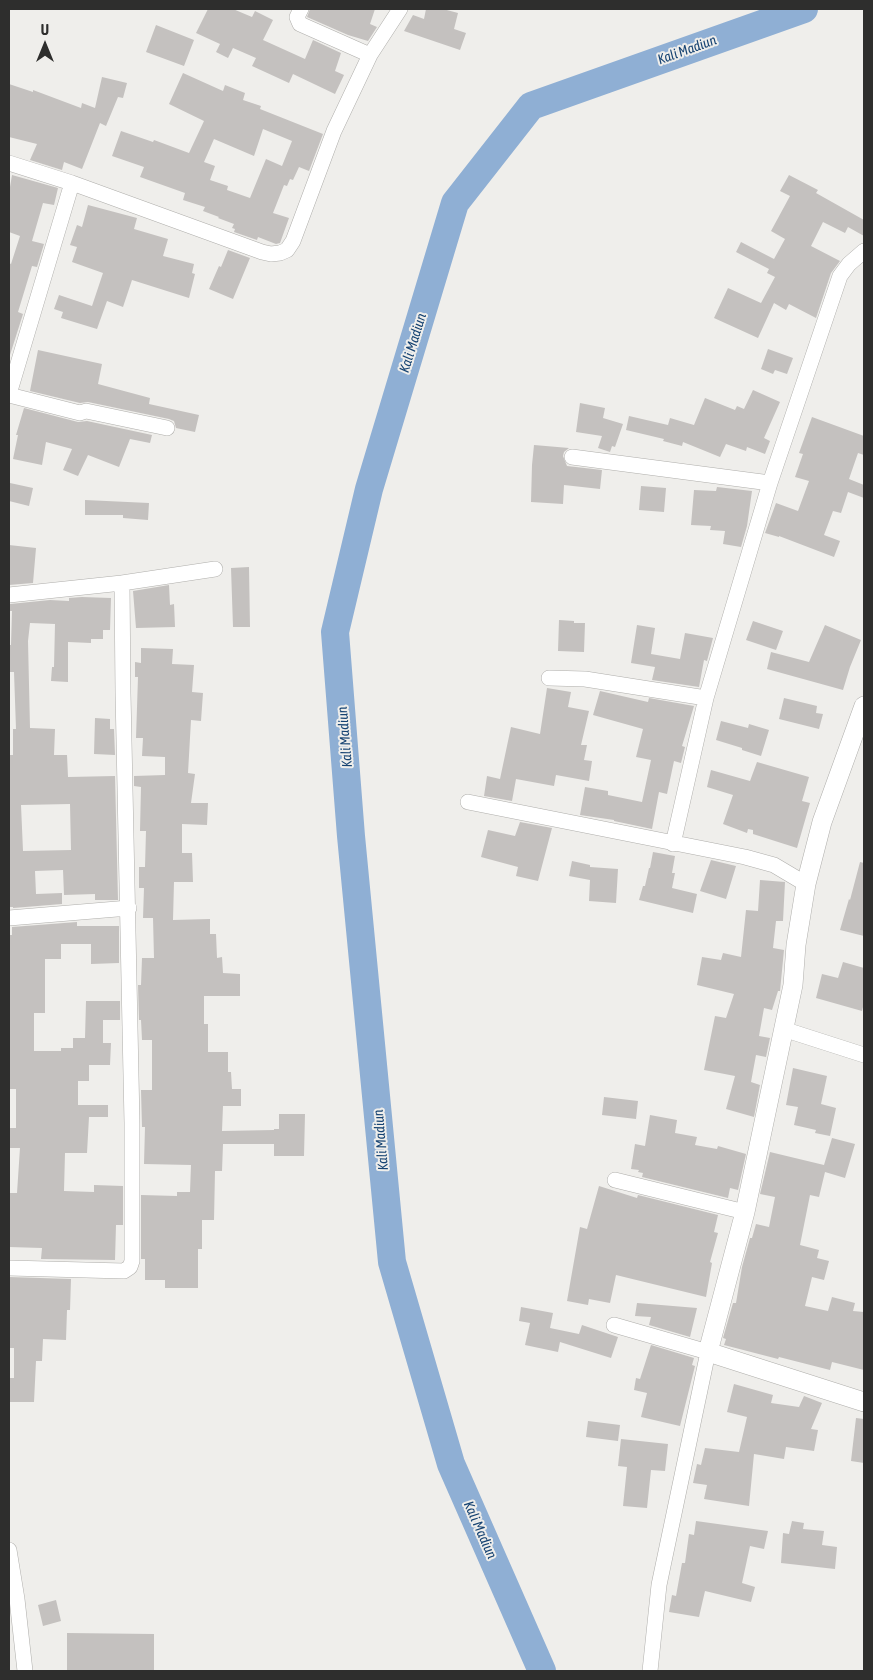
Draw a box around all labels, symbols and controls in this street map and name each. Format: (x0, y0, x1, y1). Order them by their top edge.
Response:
north arrow (20, 20, 70, 70)
text: U (41, 22, 49, 38)
water label: Kali Madiun (655, 32, 719, 68)
water label: Kali Madiun (396, 311, 430, 375)
water label: Kali Madiun (334, 706, 356, 768)
water label: Kali Madiun (370, 1109, 392, 1171)
water label: Kali Madiun (460, 1499, 500, 1561)

